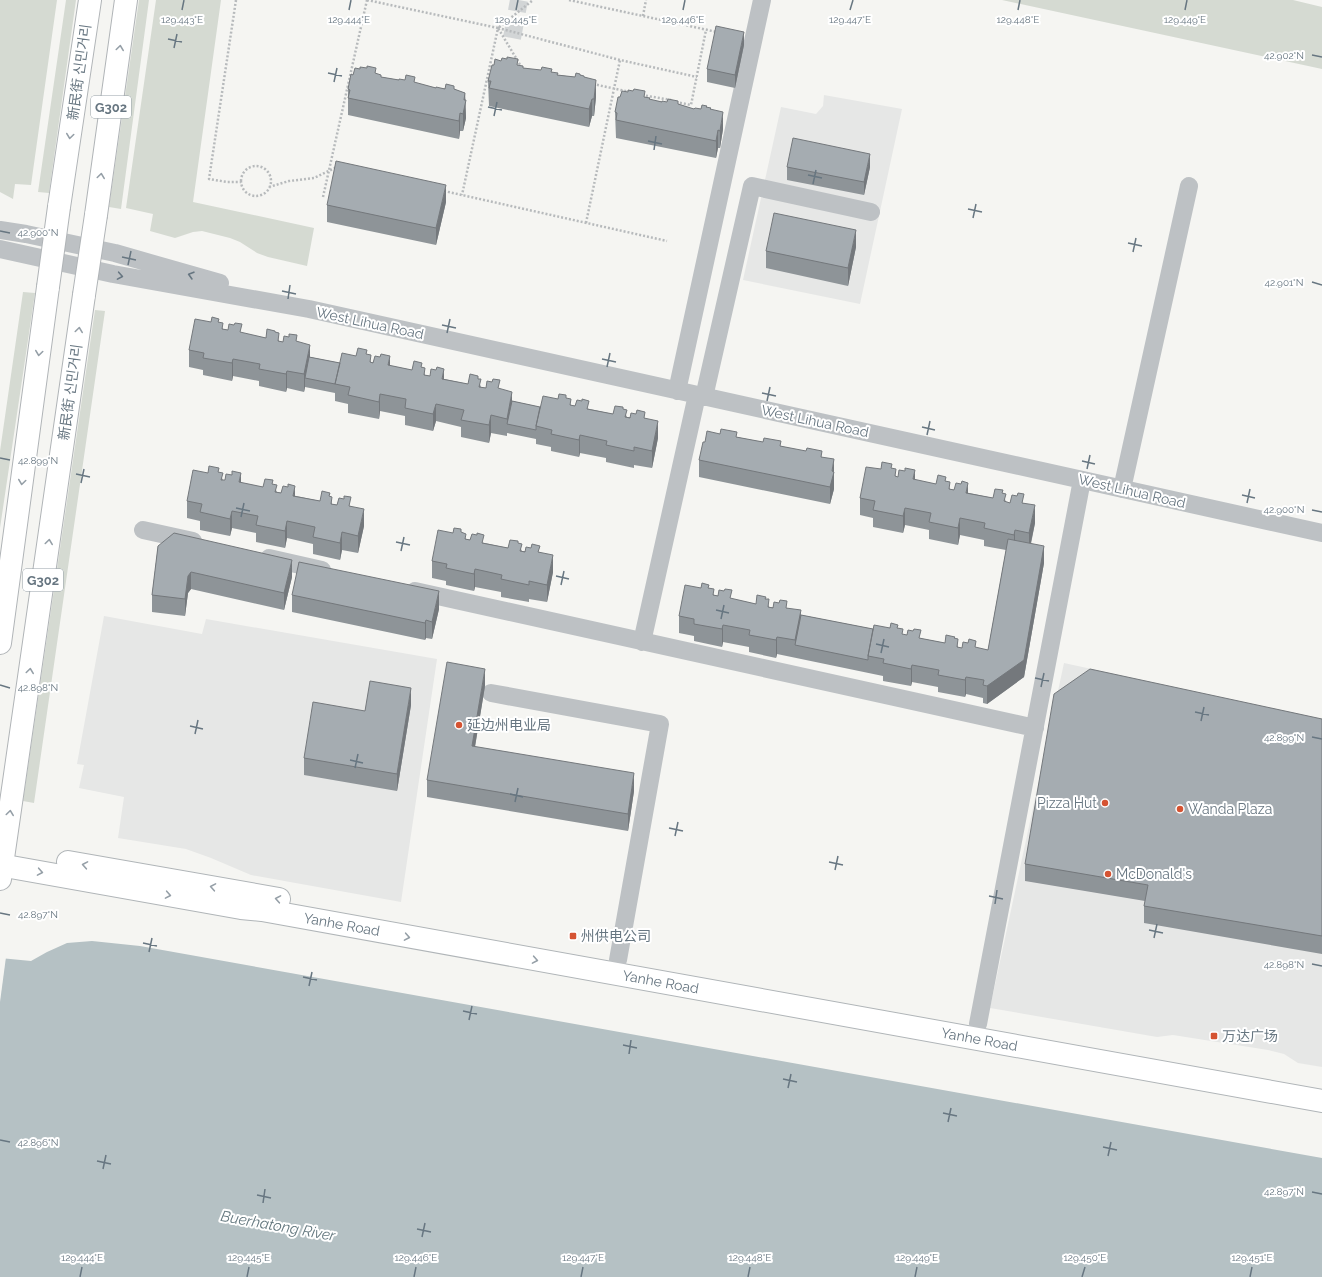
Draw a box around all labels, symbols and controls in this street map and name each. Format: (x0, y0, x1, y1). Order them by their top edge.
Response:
text: 129.443°E (161, 14, 203, 25)
text: 129.444°E (328, 14, 370, 25)
text: 129.445°E (495, 14, 537, 25)
text: 129.446°E (662, 14, 704, 25)
text: 129.447°E (829, 14, 871, 25)
text: 129.448°E (997, 14, 1039, 25)
text: 129.449°E (1164, 14, 1206, 25)
street label: 新民街 신민거리 (64, 23, 94, 121)
one-way arrow (115, 44, 124, 51)
text: 42.902°N (1264, 50, 1304, 61)
road number: G302 (91, 96, 131, 118)
one-way arrow (66, 132, 75, 139)
one-way arrow (96, 173, 105, 179)
text: 42.900°N (18, 227, 58, 238)
one-way arrow (117, 271, 123, 279)
one-way arrow (187, 271, 194, 280)
text: 42.901°N (1265, 277, 1303, 288)
street label: West Lihua Road (315, 304, 425, 342)
one-way arrow (74, 327, 83, 333)
street label: 新民街 신민거리 (55, 343, 85, 441)
one-way arrow (35, 350, 44, 356)
street label: West Lihua Road (760, 402, 870, 440)
text: 42.899°N (18, 455, 58, 466)
street label: West Lihua Road (1077, 471, 1187, 511)
one-way arrow (17, 479, 26, 485)
text: 42.900°N (1264, 504, 1304, 515)
one-way arrow (44, 539, 53, 545)
road number: G302 (23, 569, 63, 591)
one-way arrow (25, 667, 34, 674)
text: 42.898°N (18, 682, 58, 693)
place label: 延边州电业局 (467, 717, 551, 733)
marker: 延边州电业局 (454, 720, 464, 730)
text: 42.899°N (1264, 732, 1304, 743)
place label: Pizza Hut (1037, 795, 1097, 811)
marker: Pizza Hut (1100, 798, 1110, 808)
place label: Wanda Plaza (1188, 801, 1272, 817)
marker: Wanda Plaza (1175, 804, 1185, 814)
one-way arrow (5, 810, 14, 816)
one-way arrow (82, 861, 89, 870)
place label: McDonald's (1116, 866, 1192, 882)
one-way arrow (37, 868, 44, 876)
marker: McDonald's (1103, 869, 1113, 879)
one-way arrow (210, 884, 217, 892)
one-way arrow (165, 890, 172, 899)
one-way arrow (274, 895, 281, 903)
text: 42.897°N (18, 909, 58, 920)
street label: Yanhe Road (302, 910, 381, 939)
place label: 州供电公司 (581, 928, 651, 944)
marker: 州供电公司 (568, 931, 578, 941)
one-way arrow (404, 932, 410, 940)
one-way arrow (532, 955, 538, 963)
text: 42.898°N (1264, 959, 1304, 970)
street label: Yanhe Road (621, 967, 700, 997)
street label: Yanhe Road (940, 1025, 1019, 1054)
place label: 万达广场 (1222, 1028, 1278, 1044)
marker: 万达广场 (1209, 1031, 1219, 1041)
text: 42.896°N (18, 1137, 58, 1148)
text: 42.897°N (1264, 1186, 1304, 1197)
water label: Buerhatong River (219, 1207, 337, 1245)
text: 129.444°E (61, 1252, 103, 1263)
text: 129.445°E (228, 1252, 270, 1263)
text: 129.446°E (395, 1252, 437, 1263)
text: 129.447°E (562, 1252, 604, 1263)
text: 129.448°E (729, 1252, 771, 1263)
text: 129.449°E (896, 1252, 938, 1263)
text: 129.450°E (1064, 1252, 1106, 1263)
text: 129.451°E (1232, 1252, 1272, 1263)

